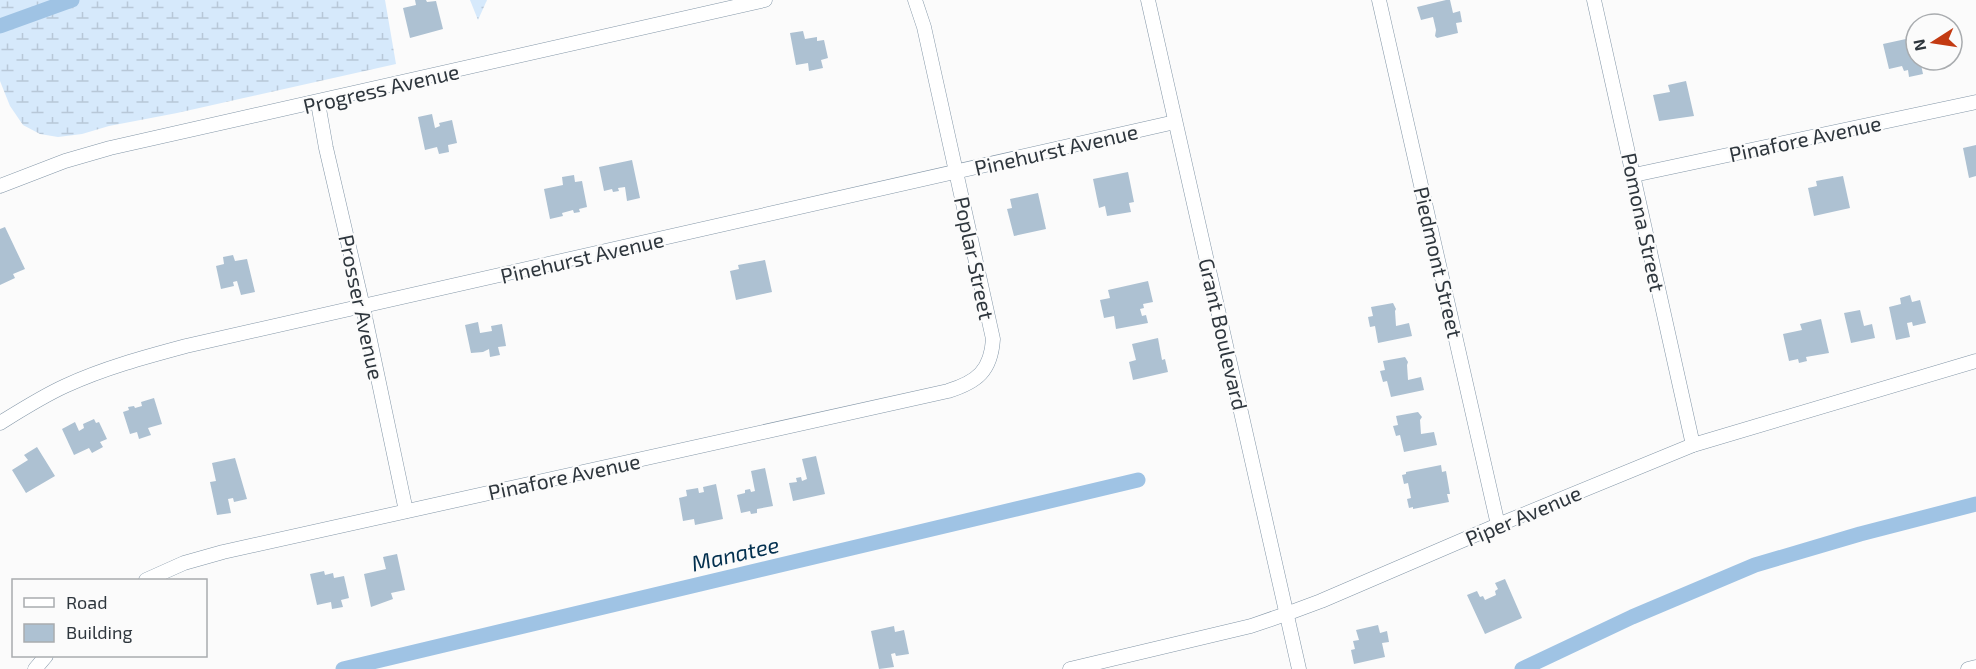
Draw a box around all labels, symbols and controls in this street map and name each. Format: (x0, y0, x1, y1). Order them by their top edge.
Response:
north arrow (1904, 12, 1964, 72)
text: N (1908, 38, 1929, 53)
street label: Progress Avenue (300, 58, 462, 118)
street label: Pinafore Avenue (1727, 110, 1883, 166)
street label: Pinehurst Avenue (972, 118, 1140, 180)
street label: Pomona Street (1617, 150, 1671, 294)
street label: Piedmont Street (1409, 184, 1469, 340)
street label: Poplar Street (950, 194, 1000, 322)
street label: Pinehurst Avenue (498, 226, 666, 288)
street label: Prosser Avenue (334, 232, 390, 382)
street label: Grant Boulevard (1194, 256, 1254, 412)
street label: Pinafore Avenue (486, 448, 642, 504)
street label: Piper Avenue (1461, 479, 1585, 551)
water label: Manatee (689, 530, 782, 576)
legend (12, 579, 207, 657)
text: Road (66, 591, 107, 613)
text: Building (66, 621, 133, 643)

